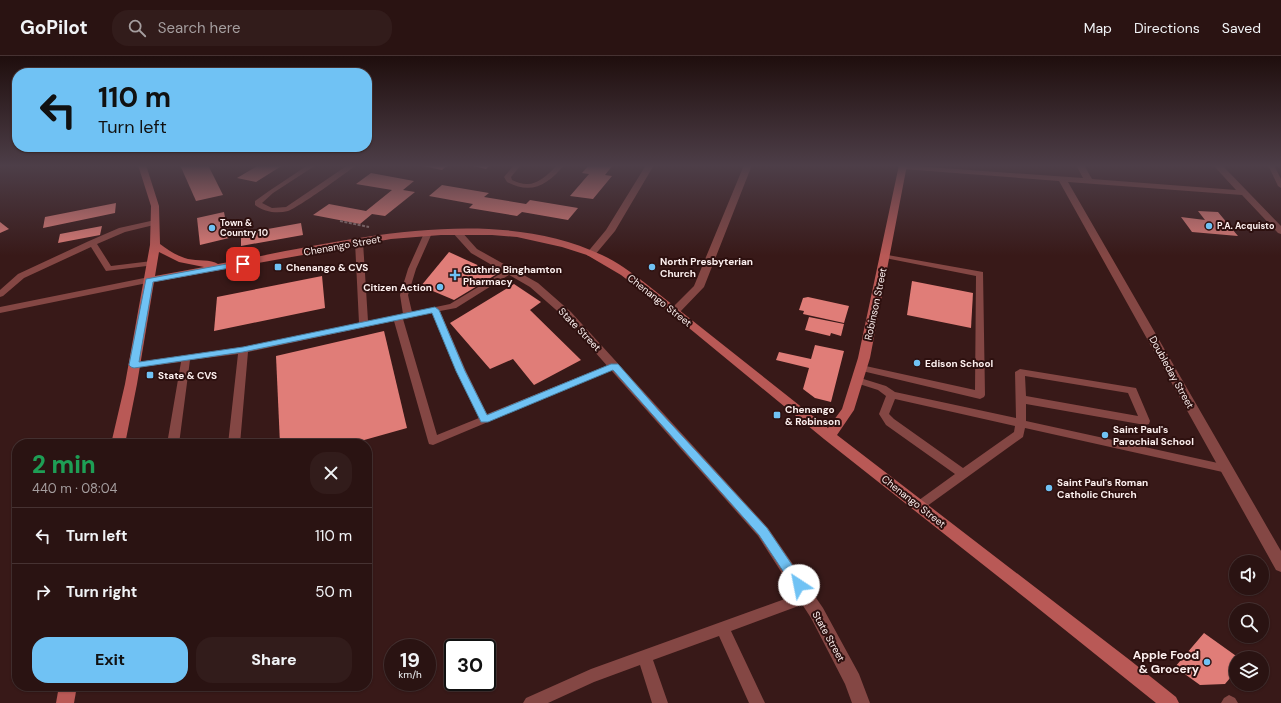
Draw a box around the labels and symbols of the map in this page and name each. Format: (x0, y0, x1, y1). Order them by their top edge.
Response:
place label: Town & Country 10 (220, 217, 268, 239)
place label: P.A. Acquisto (1217, 220, 1275, 232)
marker: P.A. Acquisto (1204, 221, 1214, 231)
marker: Town & Country 10 (207, 223, 217, 233)
street label: Chenango Street (303, 232, 382, 259)
pin (226, 247, 260, 281)
place label: North Presbyterian Church (660, 255, 753, 280)
place label: Chenango & CVS (286, 261, 368, 274)
marker: Chenango & CVS (273, 262, 283, 272)
marker: North Presbyterian Church (647, 262, 657, 272)
place label: Guthrie Binghamton Pharmacy (463, 263, 562, 288)
street label: Robinson Street (861, 267, 890, 341)
marker: Guthrie Binghamton Pharmacy (450, 270, 460, 280)
street label: Chenango Street (625, 271, 694, 330)
place label: Citizen Action (363, 281, 432, 294)
marker: Citizen Action (435, 282, 445, 292)
street label: State Street (556, 305, 604, 354)
street label: Doubleday Street (1146, 334, 1197, 411)
place label: Edison School (925, 357, 994, 370)
marker: Edison School (912, 358, 922, 368)
place label: State & CVS (158, 369, 217, 382)
marker: State & CVS (145, 370, 155, 380)
place label: Chenango & Robinson (785, 403, 840, 428)
marker: Chenango & Robinson (772, 410, 782, 420)
place label: Saint Paul's Parochial School (1113, 423, 1194, 448)
marker: Saint Paul's Parochial School (1100, 430, 1110, 440)
street label: Chenango Street (879, 472, 948, 531)
place label: Saint Paul's Roman Catholic Church (1057, 476, 1148, 501)
marker: Saint Paul's Roman Catholic Church (1044, 483, 1054, 493)
position arrow (778, 564, 820, 606)
street label: State Street (809, 609, 848, 664)
speed limit sign: 30 (444, 639, 496, 691)
place label: Apple Food & Grocery (1133, 647, 1200, 677)
marker: Apple Food & Grocery (1202, 657, 1212, 667)

